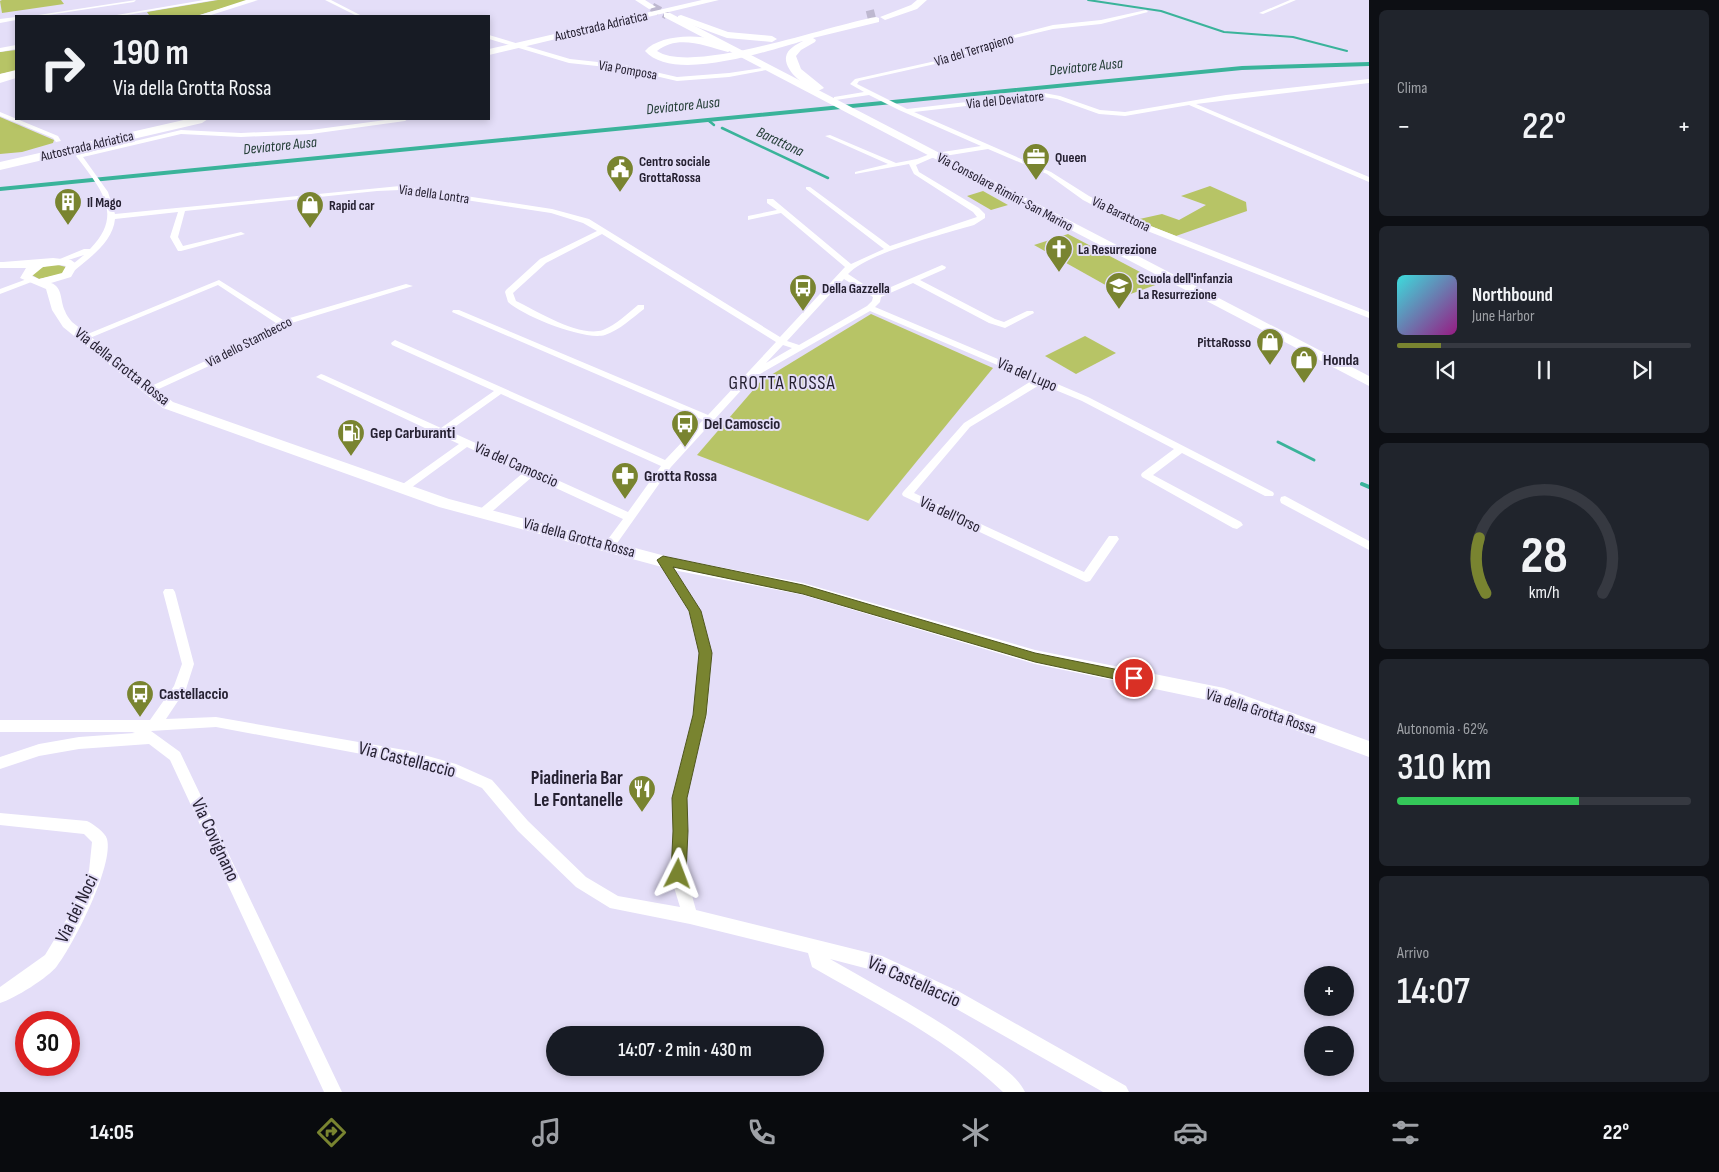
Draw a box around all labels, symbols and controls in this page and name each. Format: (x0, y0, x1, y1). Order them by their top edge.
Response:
street label: Autostrada Adriatica (552, 7, 649, 45)
street label: Via del Terrapieno (932, 30, 1016, 70)
text: 190 m (113, 32, 189, 75)
icon: right (30, 35, 95, 100)
water label: Deviatore Ausa (1048, 54, 1124, 80)
street label: Via Pomposa (597, 56, 659, 84)
text: Via della Grotta Rossa (113, 75, 271, 102)
text: Clima (1397, 79, 1427, 98)
street label: Via del Deviatore (965, 87, 1045, 113)
water label: Deviatore Ausa (645, 93, 721, 119)
text: 22° (1522, 104, 1566, 149)
text: − (1397, 110, 1411, 143)
text: + (1677, 110, 1691, 143)
water label: Barattona (753, 123, 807, 161)
street label: Autostrada Adriatica (38, 127, 135, 165)
water label: Deviatore Ausa (242, 133, 318, 159)
office icon: Queen (1021, 142, 1051, 181)
street label: Via Consolare Rimini-San Marino (934, 149, 1076, 235)
place label: Queen (1055, 149, 1087, 166)
place label: Centro sociale GrottaRossa (639, 153, 710, 186)
public building icon: Centro sociale GrottaRossa (605, 154, 635, 193)
street label: Via della Lontra (398, 181, 470, 207)
building icon: Il Mago (53, 187, 83, 226)
shop icon: Rapid car (295, 190, 325, 229)
street label: Via Barattona (1089, 193, 1153, 235)
place label: Il Mago (87, 194, 122, 211)
place label: Rapid car (329, 197, 375, 214)
church icon: La Resurrezione (1044, 234, 1074, 273)
place label: La Resurrezione (1078, 241, 1157, 258)
place label: Scuola dell'infanzia La Resurrezione (1138, 270, 1233, 303)
school or university icon: Scuola dell'infanzia La Resurrezione (1104, 271, 1134, 310)
bus stop icon: Della Gazzella (788, 273, 818, 312)
place label: Della Gazzella (822, 280, 890, 297)
text: Northbound (1472, 284, 1553, 307)
text: June Harbor (1472, 307, 1535, 326)
street label: Via dello Stambecco (203, 313, 295, 371)
street label: Via della Grotta Rossa (71, 324, 173, 410)
shop icon: PittaRosso (1255, 327, 1285, 366)
place label: PittaRosso (1197, 334, 1251, 351)
shop icon: Honda (1289, 345, 1319, 384)
place label: Honda (1323, 351, 1359, 370)
street label: Via del Lupo (994, 354, 1060, 396)
icon: previous (1432, 356, 1460, 384)
icon: pause (1530, 356, 1558, 384)
icon: next (1628, 356, 1656, 384)
district label: GROTTA ROSSA (728, 372, 836, 395)
bus stop icon: Del Camoscio (670, 409, 700, 448)
place label: Del Camoscio (704, 415, 780, 434)
fuel station icon: Gep Carburanti (336, 418, 366, 457)
place label: Gep Carburanti (370, 424, 455, 443)
street label: Via del Camoscio (471, 438, 561, 492)
pharmacy icon: Grotta Rossa (610, 461, 640, 500)
place label: Grotta Rossa (644, 467, 717, 486)
street label: Via dell'Orso (916, 493, 984, 537)
street label: Via della Grotta Rossa (521, 514, 637, 562)
text: 28 (1520, 525, 1568, 588)
text: km/h (1529, 582, 1559, 603)
pin (1113, 657, 1155, 699)
icon: arrive (1120, 664, 1148, 692)
bus stop icon: Castellaccio (125, 679, 155, 718)
place label: Castellaccio (159, 685, 229, 704)
street label: Via della Grotta Rossa (1203, 685, 1319, 739)
text: Autonomia · 62% (1397, 720, 1488, 739)
street label: Via Castellaccio (356, 737, 458, 783)
text: 310 km (1397, 745, 1492, 790)
place label: Piadineria Bar Le Fontanelle (531, 767, 623, 812)
restaurant icon: Piadineria Bar Le Fontanelle (627, 774, 657, 813)
street label: Via Covignano (186, 795, 244, 885)
position arrow (651, 847, 703, 899)
street label: Via dei Noci (51, 871, 103, 947)
text: Arrivo (1397, 944, 1429, 963)
street label: Via Castellaccio (864, 951, 964, 1013)
map controls (1304, 966, 1354, 1076)
button: + (1304, 966, 1354, 1016)
text: 14:07 (1397, 969, 1470, 1014)
speed limit sign: 30 (15, 1011, 80, 1076)
button: − (1304, 1026, 1354, 1076)
text: 14:07 · 2 min · 430 m (618, 1039, 752, 1062)
icon: directions (314, 1115, 349, 1150)
icon: music (529, 1115, 564, 1150)
icon: phone (744, 1115, 779, 1150)
icon: climate (958, 1115, 993, 1150)
icon: car (1173, 1115, 1208, 1150)
icon: filters (1388, 1115, 1423, 1150)
text: 14:05 (90, 1119, 134, 1146)
text: 22° (1603, 1119, 1629, 1146)

